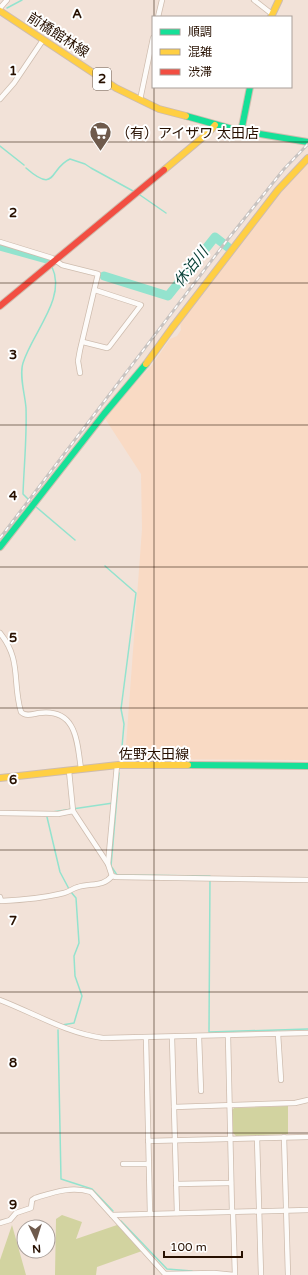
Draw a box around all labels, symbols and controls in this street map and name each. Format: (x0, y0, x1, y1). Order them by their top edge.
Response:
text: A (72, 6, 82, 22)
street label: 前橋館林線 (24, 9, 92, 61)
legend (152, 16, 292, 88)
text: 順調 (188, 25, 212, 39)
text: 混雑 (188, 45, 212, 59)
text: 1 (9, 63, 17, 79)
text: 渋滞 (188, 65, 212, 79)
road number: 2 (93, 68, 111, 90)
supermarket icon: （有）アイザワ 太田店 (88, 120, 114, 153)
place label: （有）アイザワ 太田店 (116, 125, 259, 142)
text: 2 (9, 205, 17, 221)
water label: 休泊川 (170, 242, 213, 290)
text: 3 (9, 347, 17, 363)
text: 4 (9, 488, 18, 504)
text: 5 (9, 630, 17, 646)
street label: 佐野太田線 (119, 746, 189, 763)
text: 6 (9, 772, 17, 788)
text: 7 (9, 913, 17, 929)
text: 8 (9, 1055, 17, 1071)
text: 9 (9, 1197, 17, 1213)
north arrow (16, 1219, 56, 1259)
scale bar (164, 1233, 242, 1259)
text: 100 m (170, 1240, 207, 1254)
text: N (32, 1242, 42, 1255)

